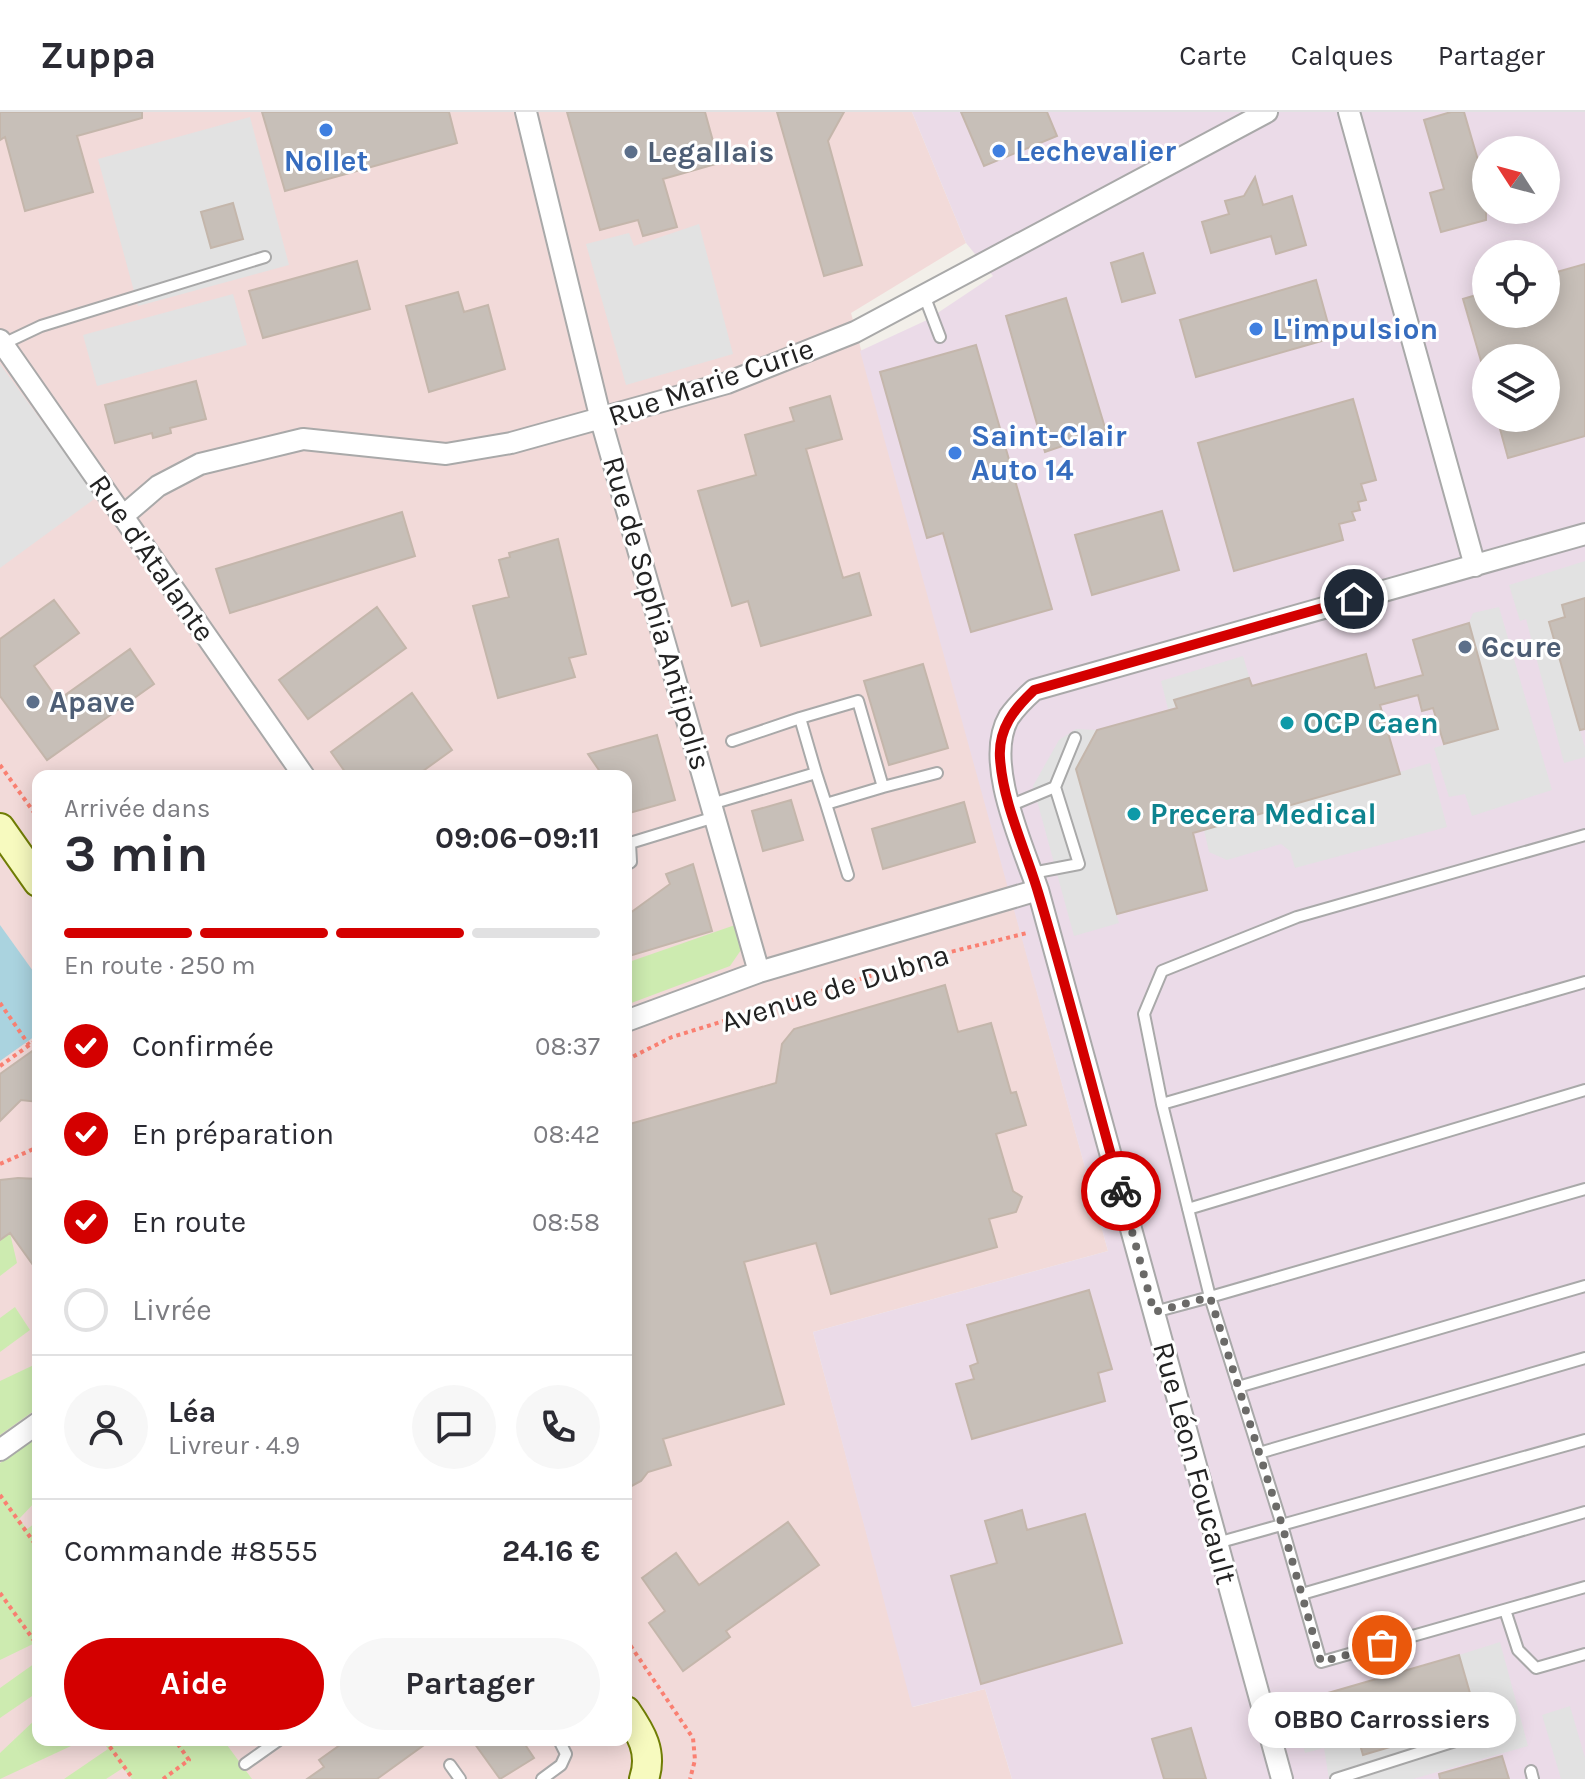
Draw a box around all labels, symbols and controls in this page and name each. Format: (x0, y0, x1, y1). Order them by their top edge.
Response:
text: Zuppa (40, 33, 156, 78)
text: Carte (1179, 39, 1247, 72)
text: Calques (1291, 39, 1394, 72)
text: Partager (1438, 39, 1545, 72)
marker: Nollet (317, 121, 335, 139)
place label: Lechevalier (1015, 133, 1176, 169)
place label: Legallais (647, 134, 774, 170)
north arrow (1472, 136, 1560, 224)
map controls (1472, 136, 1560, 432)
marker: Lechevalier (990, 142, 1008, 160)
place label: Nollet (284, 143, 368, 179)
marker: Legallais (622, 143, 640, 161)
button: locate (1472, 240, 1560, 328)
place label: L'impulsion (1272, 311, 1438, 347)
marker: L'impulsion (1247, 320, 1265, 338)
street label: Rue Marie Curie (603, 330, 819, 434)
button: layers (1472, 344, 1560, 432)
place label: Saint-Clair Auto 14 (971, 418, 1127, 488)
marker: Saint-Clair Auto 14 (946, 444, 964, 462)
street label: Rue de Sophia Antipolis (595, 452, 719, 774)
street label: Rue d'Atalante (81, 468, 223, 648)
pin (1320, 565, 1388, 633)
icon: home (1332, 577, 1376, 621)
place label: 6cure (1481, 629, 1562, 665)
marker: 6cure (1456, 638, 1474, 656)
place label: Apave (49, 684, 135, 720)
marker: Apave (24, 693, 42, 711)
place label: OCP Caen (1303, 705, 1439, 741)
marker: OCP Caen (1278, 714, 1296, 732)
text: Arrivée dans (64, 793, 211, 824)
place label: Precera Medical (1150, 796, 1377, 832)
marker: Precera Medical (1125, 805, 1143, 823)
text: 09:06–09:11 (435, 820, 600, 856)
text: 3 min (64, 823, 208, 884)
street label: Avenue de Dubna (717, 936, 953, 1040)
text: En route · 250 m (64, 950, 256, 981)
icon: check (64, 1024, 108, 1068)
text: Confirmée (132, 1028, 274, 1064)
text: 08:37 (535, 1031, 600, 1062)
icon: check (64, 1112, 108, 1156)
text: En préparation (132, 1116, 334, 1152)
text: 08:42 (533, 1119, 600, 1150)
courier (1081, 1151, 1161, 1231)
icon: bike (1099, 1169, 1143, 1213)
icon: check (64, 1200, 108, 1244)
text: En route (132, 1204, 246, 1240)
text: 08:58 (532, 1207, 600, 1238)
text: Livrée (132, 1292, 212, 1328)
street label: Rue Léon Foucault (1145, 1338, 1245, 1588)
button: person (64, 1385, 148, 1469)
button: chat (412, 1385, 496, 1469)
button: phone (516, 1385, 600, 1469)
text: Léa (168, 1394, 216, 1430)
text: Livreur · 4.9 (168, 1430, 300, 1461)
text: Commande #8555 (64, 1533, 318, 1569)
text: 24.16 € (502, 1533, 600, 1569)
pin (1348, 1611, 1416, 1679)
icon: bag (1360, 1623, 1404, 1667)
button: Aide (64, 1638, 324, 1730)
button: Partager (340, 1638, 600, 1730)
callout: OBBO Carrossiers (1248, 1693, 1516, 1749)
text: OBBO Carrossiers (1274, 1704, 1490, 1735)

